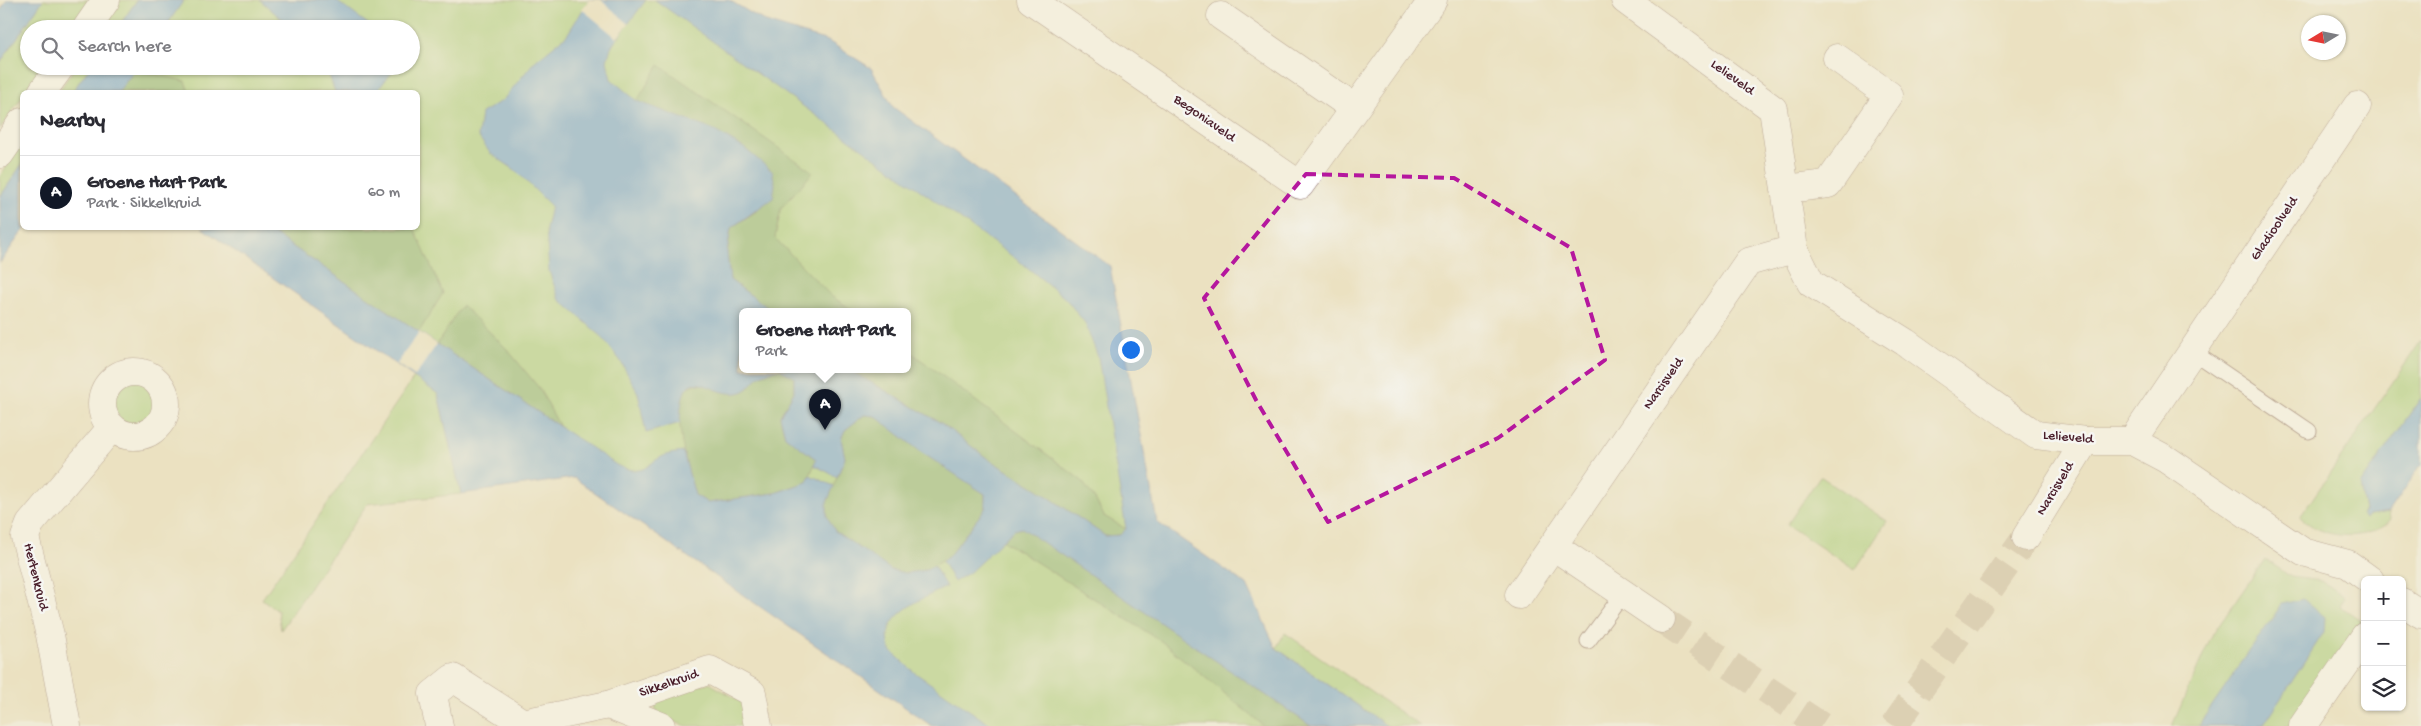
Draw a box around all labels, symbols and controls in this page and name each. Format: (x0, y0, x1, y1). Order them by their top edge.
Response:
north arrow (2301, 15, 2346, 60)
search box (20, 20, 420, 75)
icon: search (38, 34, 66, 62)
text: Search here (78, 36, 172, 59)
street label: Lelieveld (1707, 56, 1759, 101)
street label: Begoniaveld (1169, 91, 1240, 148)
text: Nearby (40, 110, 105, 135)
text: Groene Hart Park (87, 172, 225, 195)
text: A (51, 184, 61, 203)
text: 60 m (368, 184, 400, 203)
street label: Gladioolveld (2247, 192, 2304, 264)
text: Park · Sikkelkruid (87, 195, 200, 214)
popup (739, 308, 911, 373)
text: Groene Hart Park (756, 320, 894, 343)
your location (1118, 337, 1144, 363)
text: Park (756, 343, 786, 362)
street label: Narcisveld (1640, 353, 1689, 413)
pin: A (809, 389, 841, 430)
street label: Lelieveld (2042, 427, 2096, 449)
street label: Narcisveld (2033, 458, 2080, 519)
street label: Hertenkruid (18, 542, 52, 614)
map controls (2361, 576, 2406, 711)
button: + (2361, 576, 2406, 621)
button: − (2361, 621, 2406, 666)
street label: Sikkelkruid (637, 665, 702, 702)
button: layers (2361, 666, 2406, 711)

